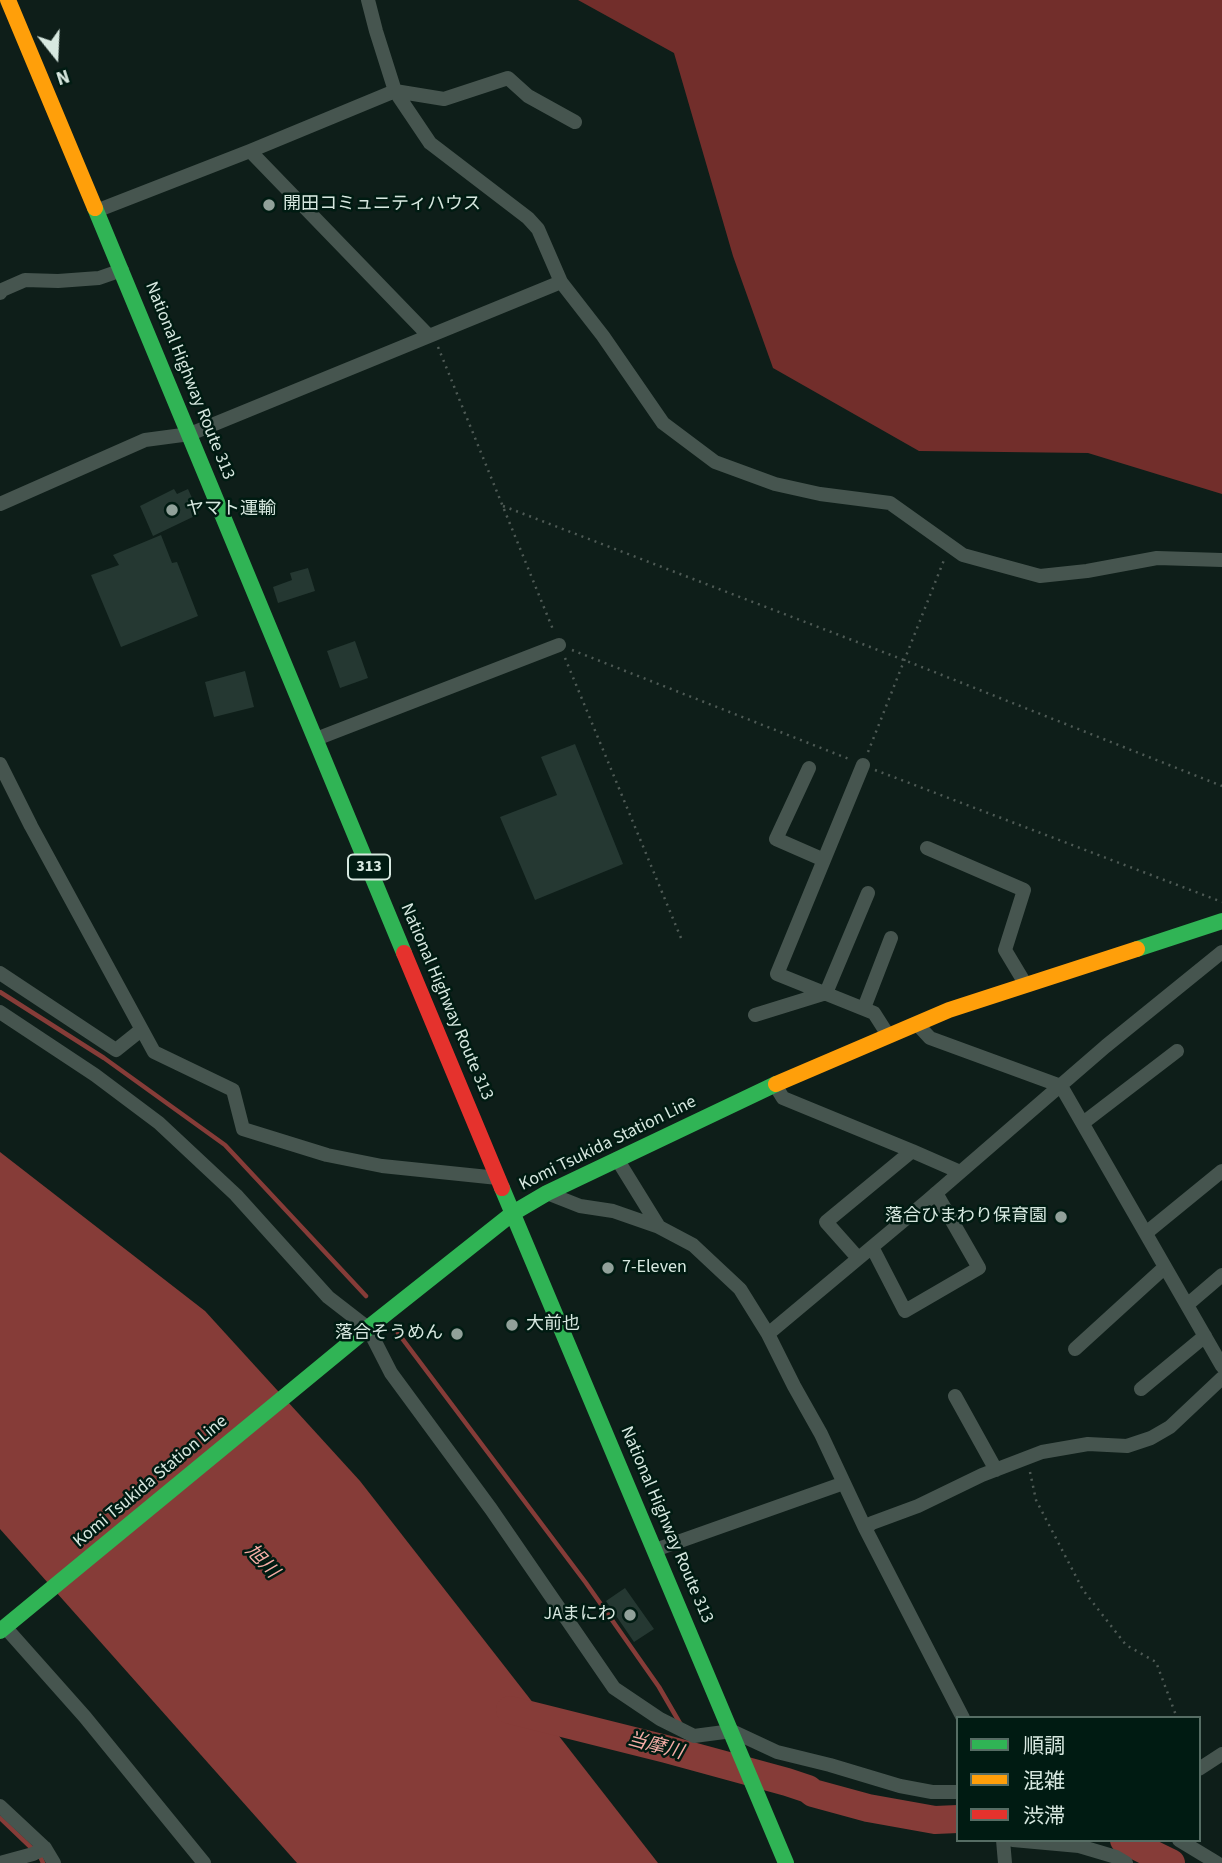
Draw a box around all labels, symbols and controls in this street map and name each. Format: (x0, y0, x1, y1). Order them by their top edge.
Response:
north arrow (21, 21, 91, 91)
text: N (52, 62, 73, 91)
place label: 開田コミュニティハウス (283, 194, 481, 216)
marker: 開田コミュニティハウス (261, 197, 277, 213)
street label: National Highway Route 313 (139, 279, 239, 483)
place label: ヤマト運輸 (186, 499, 276, 521)
marker: ヤマト運輸 (164, 502, 180, 518)
road number: 313 (348, 854, 390, 880)
street label: National Highway Route 313 (395, 900, 497, 1104)
street label: Komi Tsukida Station Line (516, 1092, 700, 1196)
place label: 落合ひまわり保育園 (885, 1206, 1047, 1228)
marker: 落合ひまわり保育園 (1053, 1209, 1069, 1225)
place label: 7-Eleven (622, 1257, 687, 1279)
marker: 7-Eleven (600, 1260, 616, 1276)
place label: 大前也 (526, 1314, 580, 1336)
marker: 大前也 (504, 1317, 520, 1333)
place label: 落合そうめん (335, 1323, 443, 1345)
marker: 落合そうめん (449, 1326, 465, 1342)
street label: Komi Tsukida Station Line (70, 1411, 232, 1553)
street label: National Highway Route 313 (615, 1423, 717, 1627)
water label: 旭川 (240, 1540, 282, 1584)
place label: JAまにわ (544, 1604, 616, 1626)
marker: JAまにわ (622, 1607, 638, 1623)
legend (956, 1716, 1201, 1842)
water label: 当摩川 (625, 1729, 685, 1765)
text: 順調 (1023, 1731, 1065, 1761)
text: 混雑 (1023, 1766, 1065, 1796)
text: 渋滞 (1023, 1801, 1065, 1831)

